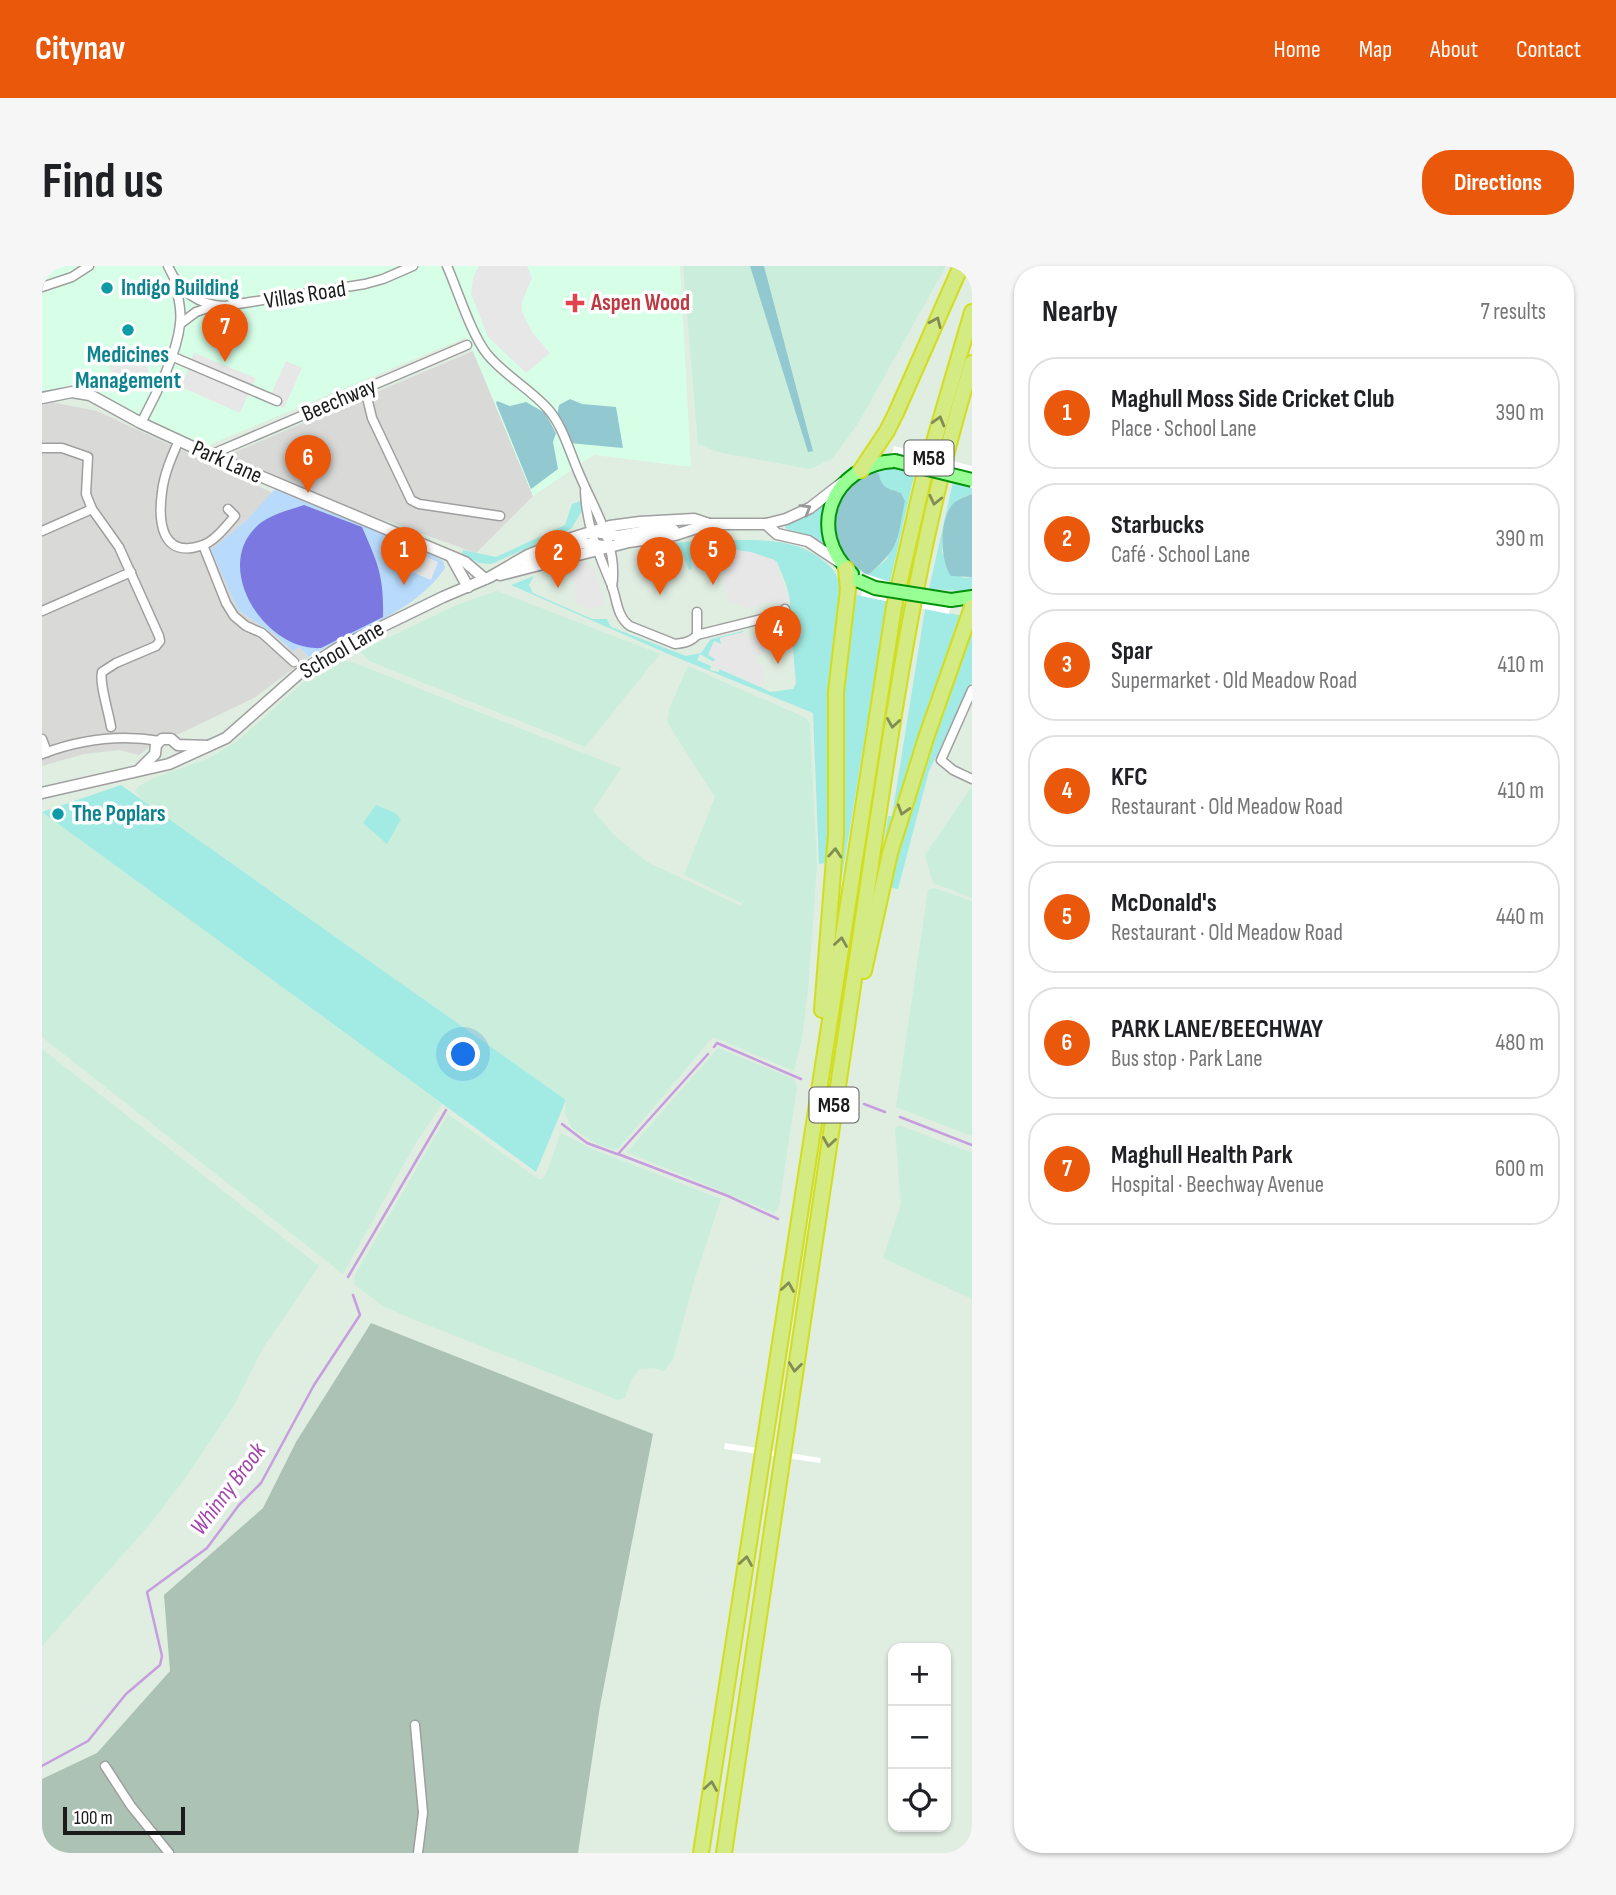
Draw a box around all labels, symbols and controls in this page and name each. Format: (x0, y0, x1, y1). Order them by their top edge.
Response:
text: Citynav (35, 29, 125, 69)
text: Home (1273, 35, 1321, 64)
text: Map (1359, 35, 1392, 64)
text: About (1430, 35, 1478, 64)
text: Contact (1516, 35, 1581, 64)
button: Directions (1422, 150, 1574, 215)
text: Find us (42, 153, 164, 212)
place label: Indigo Building (121, 274, 239, 302)
street label: Villas Road (262, 275, 348, 315)
marker: Indigo Building (99, 280, 115, 296)
place label: Aspen Wood (590, 289, 690, 317)
marker: Aspen Wood (565, 293, 585, 313)
text: Nearby (1042, 294, 1118, 330)
text: 7 results (1480, 298, 1546, 326)
pin: 7 (202, 304, 248, 362)
one-way arrow (928, 317, 942, 329)
marker: Medicines Management (120, 322, 136, 338)
place label: Medicines Management (75, 341, 181, 395)
street label: Beechway (298, 372, 380, 428)
text: Maghull Moss Side Cricket Club (1111, 384, 1395, 415)
text: 1 (1062, 399, 1072, 427)
text: 390 m (1495, 399, 1544, 427)
text: Place · School Lane (1111, 415, 1256, 443)
one-way arrow (931, 416, 945, 428)
street label: Park Lane (188, 434, 266, 490)
pin: 6 (285, 435, 331, 493)
road number: M58 (904, 440, 954, 476)
one-way arrow (929, 494, 943, 506)
one-way arrow (799, 504, 812, 517)
text: Starbucks (1111, 510, 1204, 541)
text: 2 (1062, 525, 1072, 553)
text: 390 m (1495, 525, 1544, 553)
pin: 1 (381, 527, 427, 585)
pin: 5 (690, 527, 736, 585)
pin: 2 (535, 530, 581, 588)
pin: 3 (637, 537, 683, 595)
text: Café · School Lane (1111, 541, 1250, 569)
pin: 4 (755, 606, 801, 664)
street label: School Lane (295, 615, 389, 685)
text: Spar (1111, 636, 1153, 667)
text: 3 (1062, 651, 1072, 679)
text: 410 m (1498, 651, 1544, 679)
text: Supermarket · Old Meadow Road (1111, 667, 1357, 695)
one-way arrow (886, 718, 901, 729)
text: KFC (1111, 762, 1148, 793)
text: 4 (1062, 777, 1072, 805)
text: 410 m (1498, 777, 1544, 805)
text: Restaurant · Old Meadow Road (1111, 793, 1343, 821)
place label: The Poplars (72, 800, 166, 828)
one-way arrow (896, 804, 911, 816)
marker: The Poplars (50, 806, 66, 822)
one-way arrow (827, 847, 842, 858)
text: McDonald's (1111, 888, 1217, 919)
text: 5 (1062, 903, 1072, 931)
text: 440 m (1496, 903, 1544, 931)
text: Restaurant · Old Meadow Road (1111, 919, 1343, 947)
one-way arrow (833, 936, 848, 947)
text: PARK LANE/BEECHWAY (1111, 1014, 1323, 1045)
text: 6 (1062, 1029, 1072, 1057)
text: 480 m (1496, 1029, 1544, 1057)
your location (446, 1037, 480, 1071)
text: Bus stop · Park Lane (1111, 1045, 1263, 1073)
road number: M58 (810, 1088, 858, 1122)
one-way arrow (822, 1136, 837, 1148)
text: Maghull Health Park (1111, 1140, 1293, 1171)
text: 7 (1062, 1155, 1072, 1183)
text: 600 m (1495, 1155, 1544, 1183)
text: Hospital · Beechway Avenue (1111, 1171, 1324, 1199)
one-way arrow (780, 1281, 795, 1293)
one-way arrow (788, 1361, 803, 1373)
water label: Whinny Brook (184, 1436, 273, 1541)
one-way arrow (738, 1555, 753, 1567)
map controls (888, 1643, 951, 1832)
button: + (888, 1643, 951, 1706)
button: − (888, 1706, 951, 1769)
button: locate (888, 1769, 951, 1832)
one-way arrow (703, 1780, 718, 1791)
scale bar (63, 1804, 186, 1836)
text: 100 m (74, 1807, 113, 1830)

